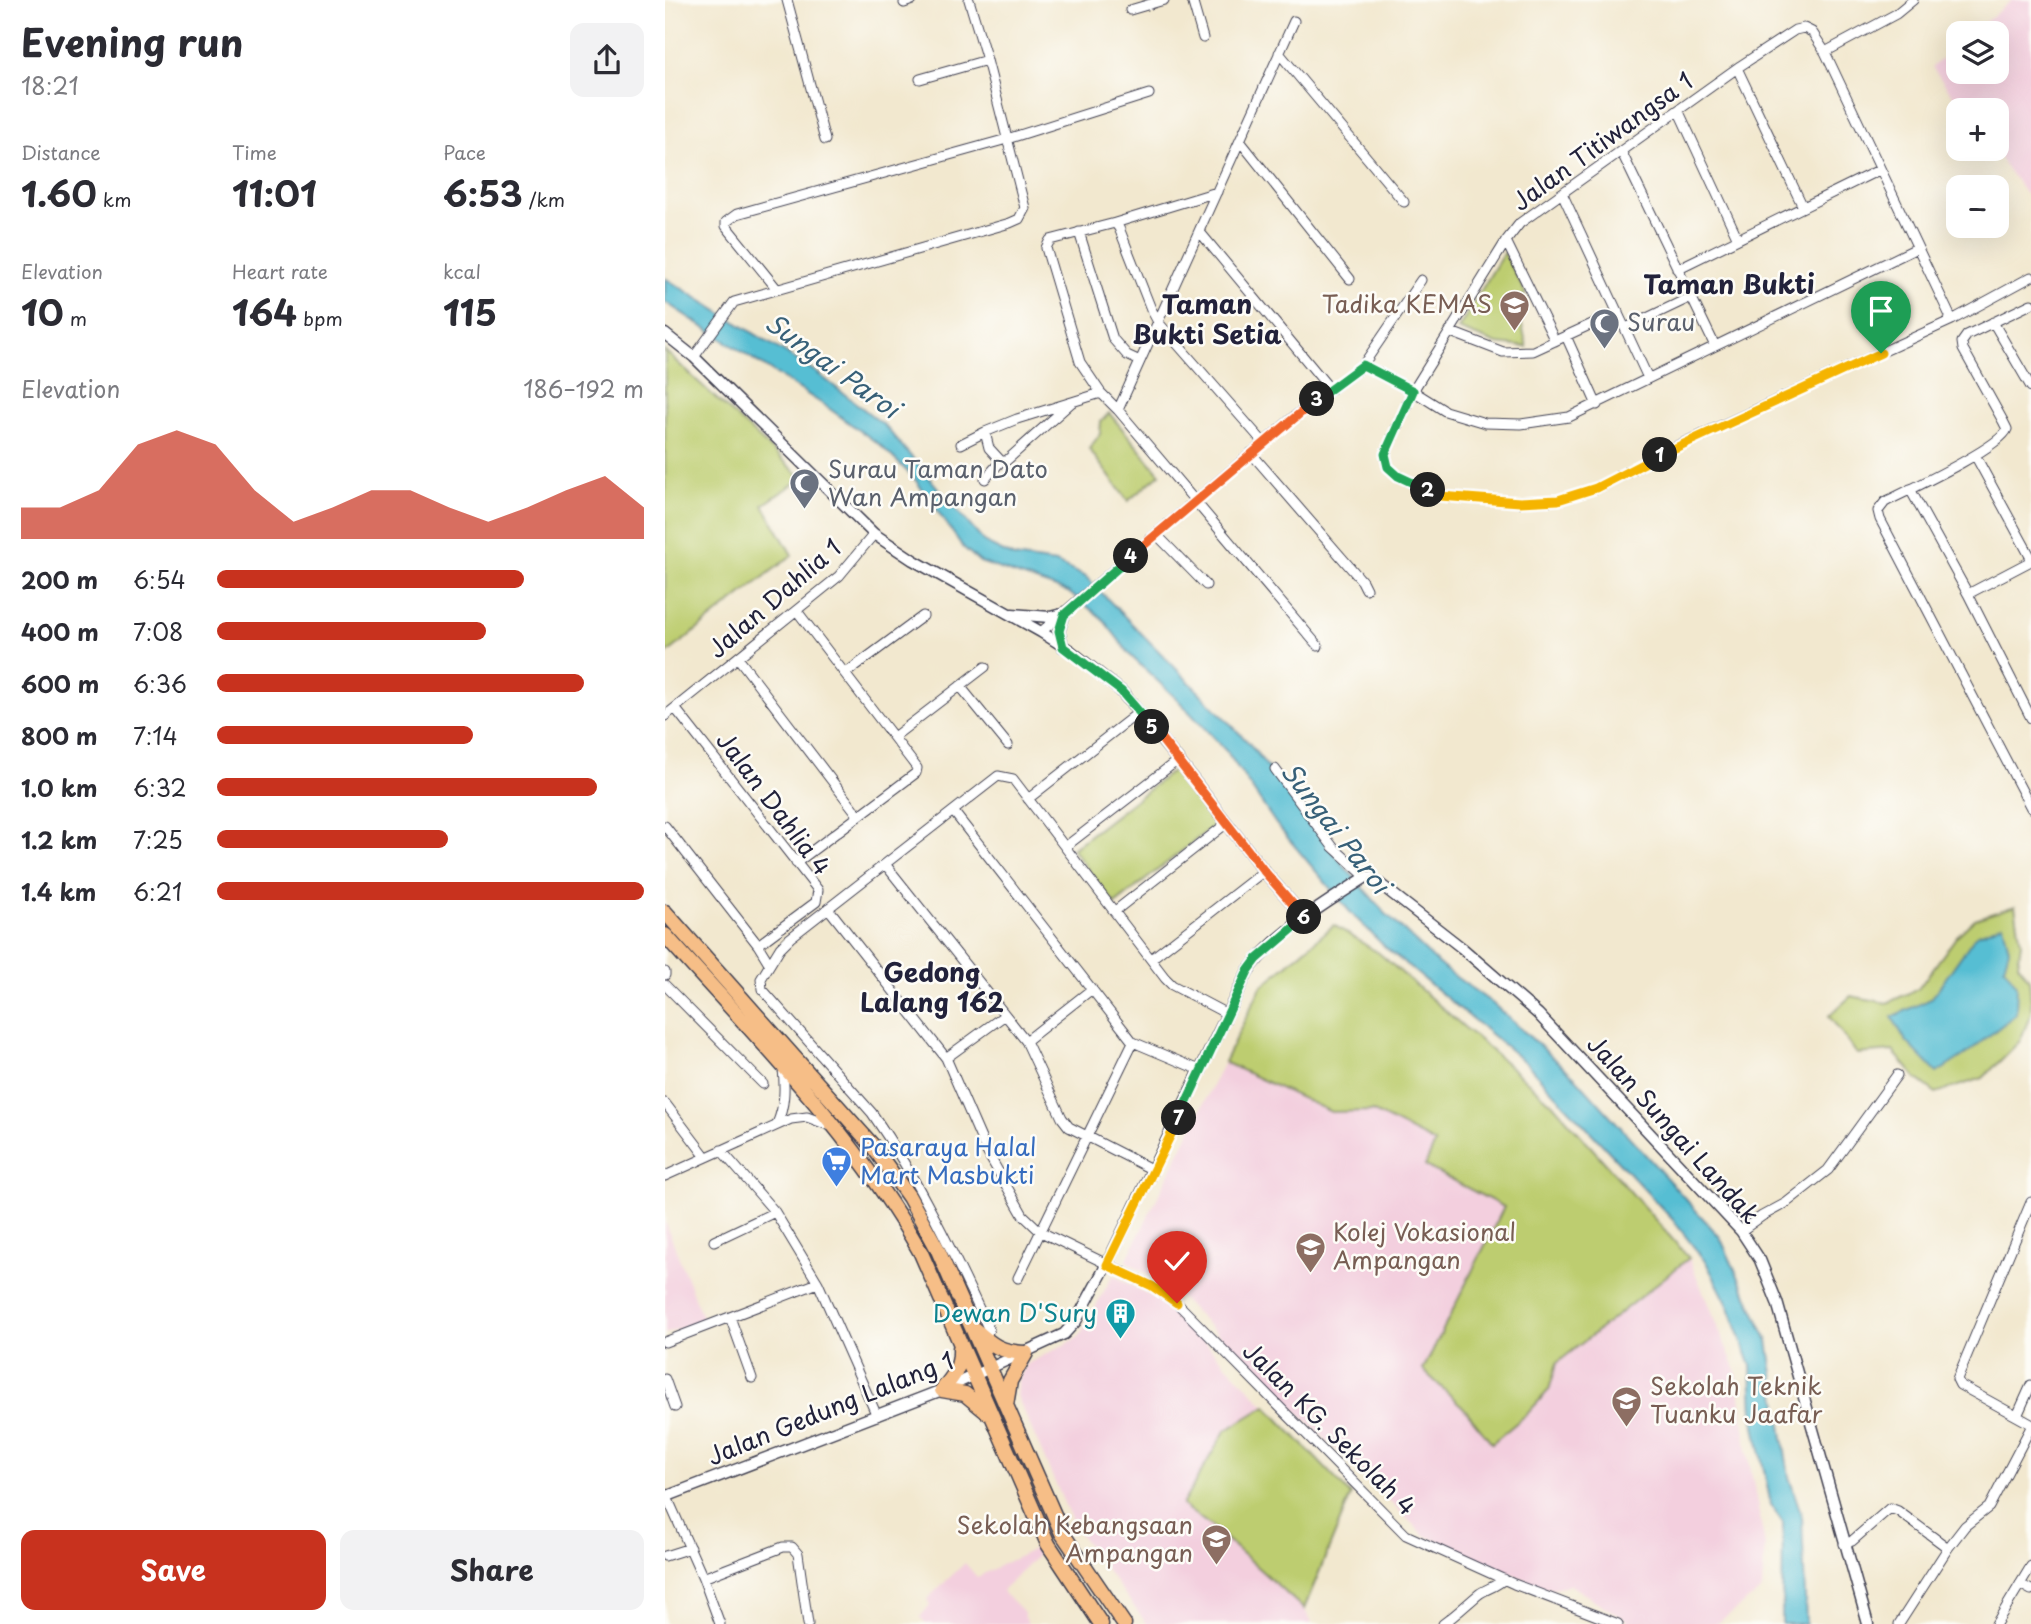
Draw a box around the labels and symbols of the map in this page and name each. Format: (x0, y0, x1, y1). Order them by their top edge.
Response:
street label: Jalan Titiwangsa 1 (1504, 62, 1700, 218)
district label: Taman Bukti (1643, 264, 1815, 303)
pin (1851, 281, 1911, 353)
district label: Taman Bukti Setia (1132, 284, 1282, 353)
place label: Tadika KEMAS (1322, 285, 1492, 321)
school or university icon: Tadika KEMAS (1498, 288, 1532, 332)
water label: Sungai Paroi (758, 303, 911, 429)
place label: Surau (1627, 303, 1695, 339)
mosque icon: Surau (1587, 306, 1621, 350)
pin: 3 (1299, 382, 1335, 416)
pin: 1 (1643, 438, 1677, 472)
place label: Surau Taman Dato Wan Ampangan (828, 450, 1048, 514)
mosque icon: Surau Taman Dato Wan Ampangan (788, 467, 822, 511)
pin: 2 (1411, 472, 1445, 508)
street label: Jalan Dahlia 1 (699, 529, 848, 666)
pin: 4 (1113, 538, 1149, 574)
pin: 5 (1135, 710, 1169, 744)
street label: Jalan Dahlia 4 (709, 724, 841, 882)
water label: Sungai Paroi (1272, 753, 1402, 904)
pin: 6 (1287, 900, 1321, 934)
district label: Gedong Lalang 162 (860, 952, 1004, 1021)
street label: Jalan Sungai Landak (1580, 1026, 1769, 1231)
pin: 7 (1161, 1100, 1197, 1136)
place label: Pasaraya Halal Mart Masbukti (860, 1128, 1036, 1192)
supermarket icon: Pasaraya Halal Mart Masbukti (820, 1145, 854, 1189)
place label: Kolej Vokasional Ampangan (1333, 1213, 1516, 1277)
school or university icon: Kolej Vokasional Ampangan (1293, 1230, 1327, 1274)
pin (1147, 1231, 1207, 1303)
place label: Dewan D'Sury (933, 1294, 1097, 1330)
building icon: Dewan D'Sury (1103, 1297, 1137, 1341)
street label: Jalan KG. Sekolah 4 (1235, 1333, 1425, 1523)
street label: Jalan Gedung Lalang 1 (702, 1341, 959, 1473)
place label: Sekolah Teknik Tuanku Jaafar (1650, 1367, 1822, 1431)
school or university icon: Sekolah Teknik Tuanku Jaafar (1610, 1384, 1644, 1428)
place label: Sekolah Kebangsaan Ampangan (957, 1506, 1193, 1570)
school or university icon: Sekolah Kebangsaan Ampangan (1199, 1523, 1233, 1567)

